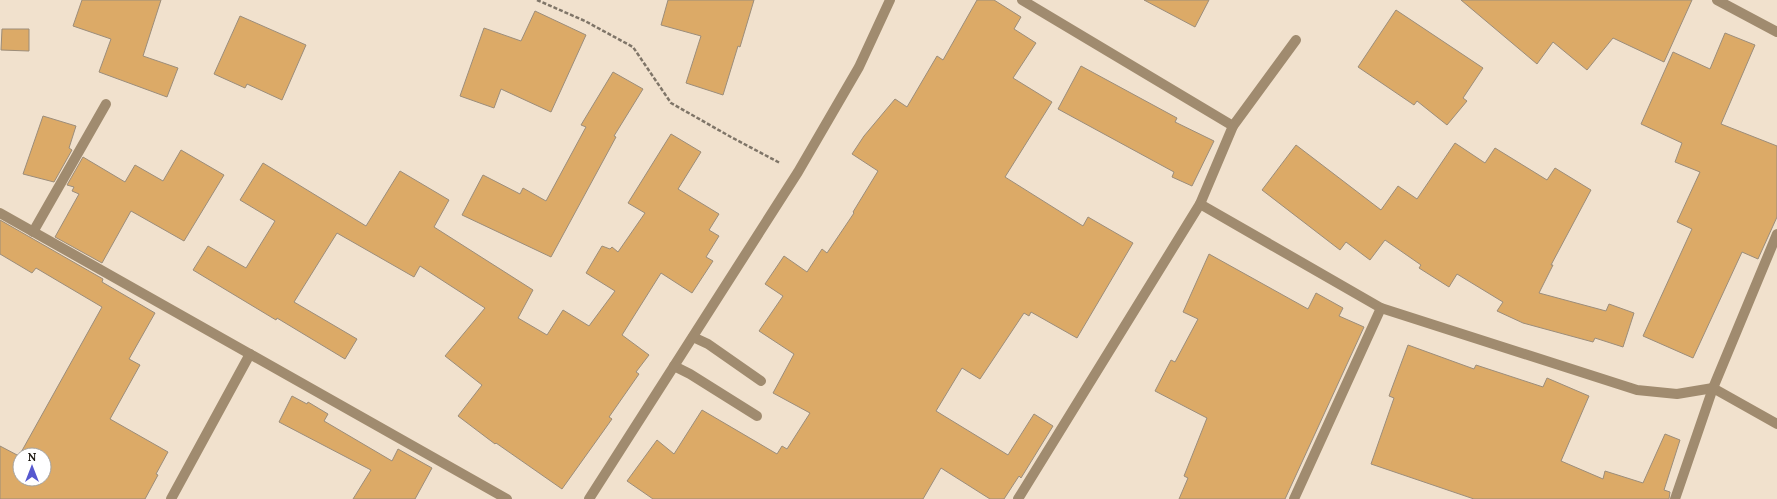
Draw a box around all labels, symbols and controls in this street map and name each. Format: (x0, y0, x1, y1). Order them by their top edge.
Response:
north arrow (12, 447, 52, 487)
text: N (28, 450, 37, 464)

